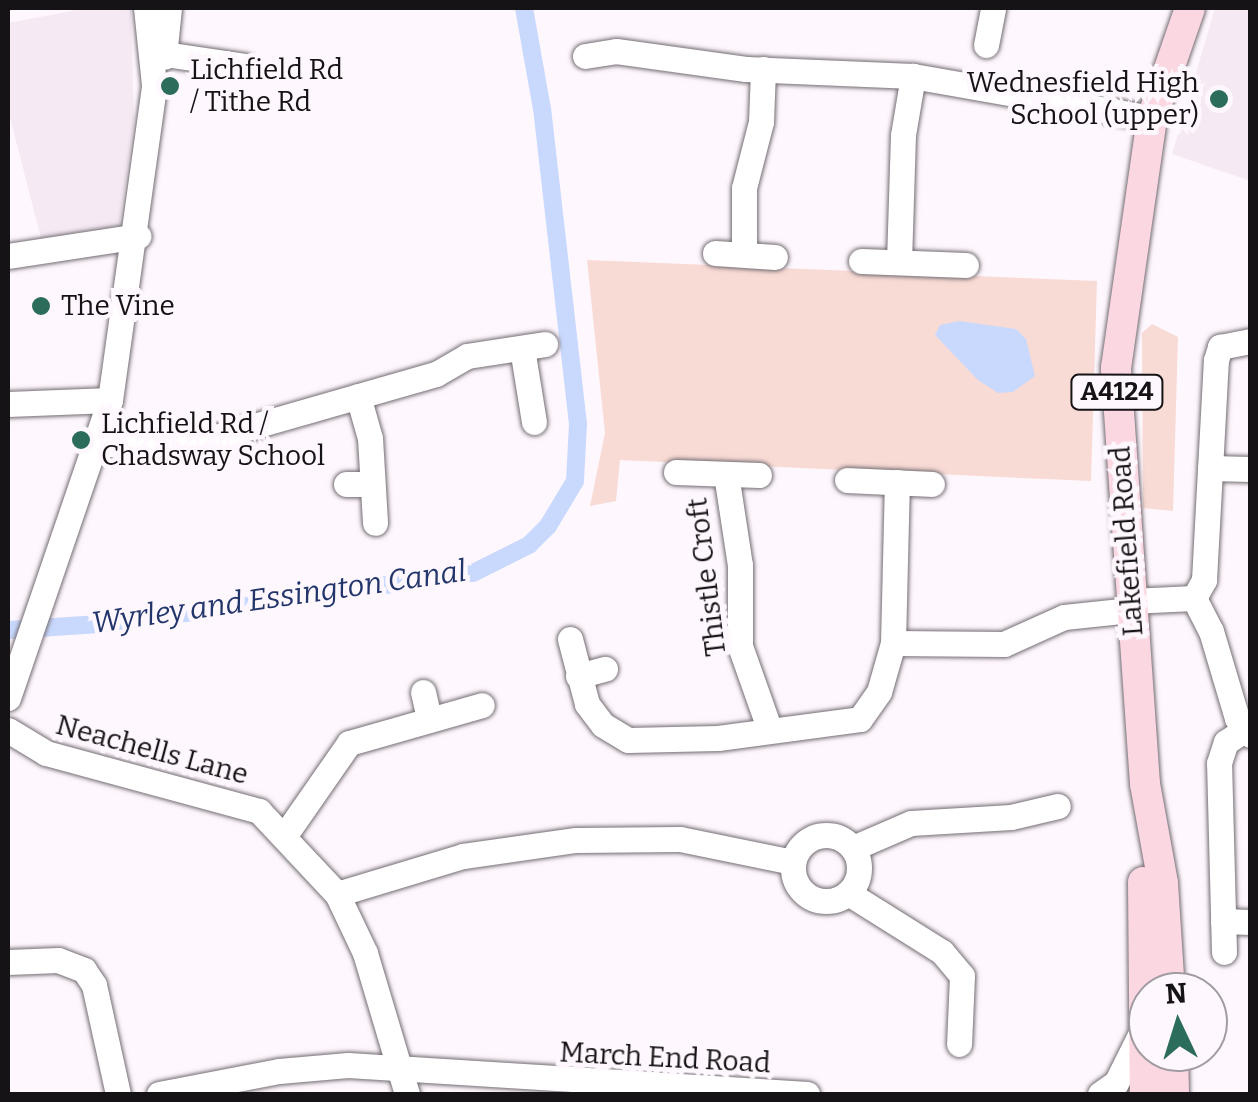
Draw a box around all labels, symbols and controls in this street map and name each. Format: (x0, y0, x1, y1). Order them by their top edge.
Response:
place label: Lichfield Rd / Tithe Rd (190, 53, 343, 119)
place label: Wednesfield High School (upper) (967, 66, 1199, 132)
marker: Lichfield Rd / Tithe Rd (159, 75, 181, 97)
marker: Wednesfield High School (upper) (1208, 88, 1230, 110)
place label: The Vine (61, 289, 175, 323)
marker: The Vine (30, 295, 52, 317)
road number: A4124 (1070, 372, 1164, 412)
place label: Lichfield Rd / Chadsway School (101, 407, 325, 473)
marker: Lichfield Rd / Chadsway School (70, 429, 92, 451)
street label: Lakefield Road (1104, 445, 1150, 637)
street label: Thistle Croft (681, 496, 733, 658)
water label: Wyrley and Essington Canal (90, 553, 468, 641)
street label: Neachells Lane (52, 708, 252, 792)
north arrow (1128, 972, 1228, 1072)
text: N (1164, 976, 1188, 1011)
street label: March End Road (559, 1036, 771, 1080)

